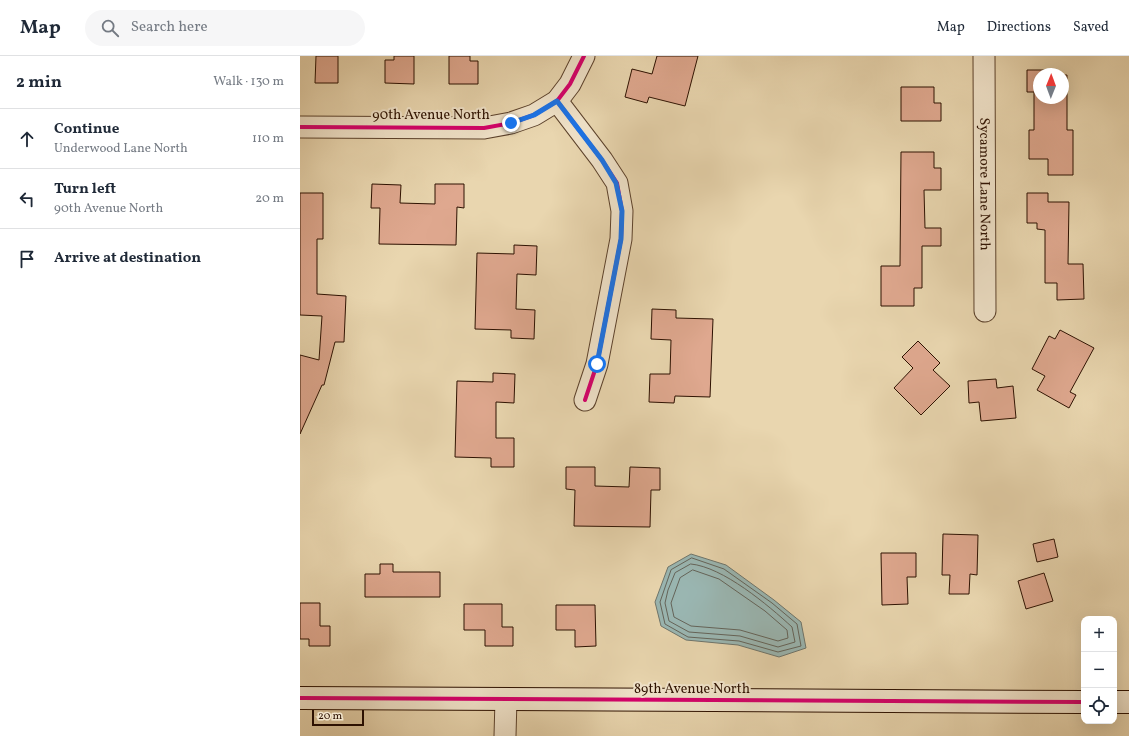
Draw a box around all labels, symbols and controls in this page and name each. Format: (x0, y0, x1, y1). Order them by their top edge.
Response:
search box (85, 10, 365, 46)
text: Map (20, 15, 61, 41)
icon: search (99, 17, 121, 39)
text: Search here (131, 17, 208, 38)
text: Map (937, 18, 965, 37)
text: Directions (987, 18, 1051, 37)
text: Saved (1073, 18, 1109, 37)
north arrow (1033, 68, 1069, 104)
text: 2 min (16, 71, 62, 94)
text: Walk · 130 m (213, 73, 284, 91)
street label: 90th Avenue North (372, 106, 490, 125)
route end (502, 114, 520, 132)
street label: Sycamore Lane North (975, 117, 994, 251)
text: Continue (54, 119, 119, 140)
icon: ahead (16, 128, 38, 150)
text: 110 m (252, 130, 284, 148)
text: Underwood Lane North (54, 140, 188, 158)
text: Turn left (54, 179, 116, 200)
icon: left (16, 188, 38, 210)
text: 20 m (255, 190, 284, 208)
text: 90th Avenue North (54, 200, 163, 218)
icon: arrive (16, 248, 38, 270)
text: Arrive at destination (54, 248, 201, 269)
route start (588, 355, 606, 373)
map controls (1081, 616, 1117, 724)
button: + (1081, 616, 1117, 652)
button: − (1081, 652, 1117, 688)
street label: 89th Avenue North (634, 680, 750, 699)
button: locate (1081, 688, 1117, 724)
scale bar (312, 708, 364, 727)
text: 20 m (318, 709, 342, 724)

